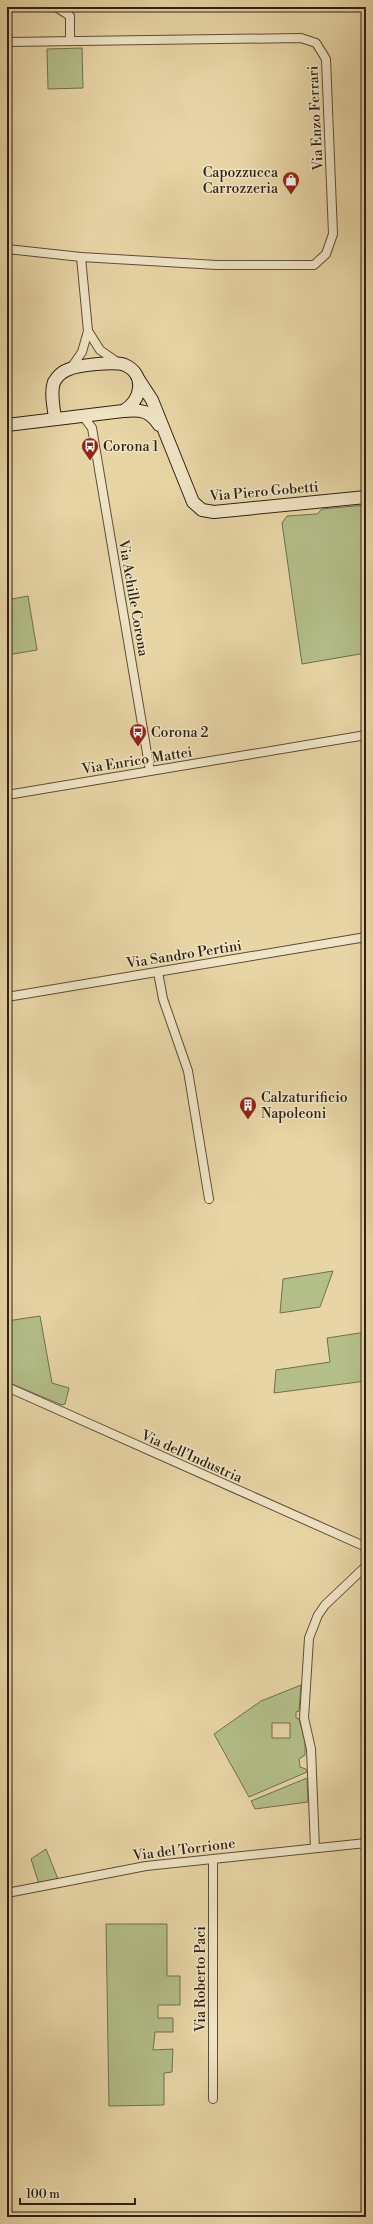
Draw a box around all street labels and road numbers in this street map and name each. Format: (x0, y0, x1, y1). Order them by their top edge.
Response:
street label: Via Enzo Ferrari (304, 65, 328, 172)
street label: Via Piero Gobetti (208, 478, 320, 506)
street label: Via Achille Corona (114, 538, 152, 659)
street label: Via Enrico Mattei (80, 743, 194, 779)
street label: Via Sandro Pertini (124, 937, 244, 973)
street label: Via dell'Industria (137, 1426, 246, 1488)
street label: Via del Torrione (131, 1835, 236, 1865)
street label: Via Roberto Paci (192, 1926, 210, 2033)

